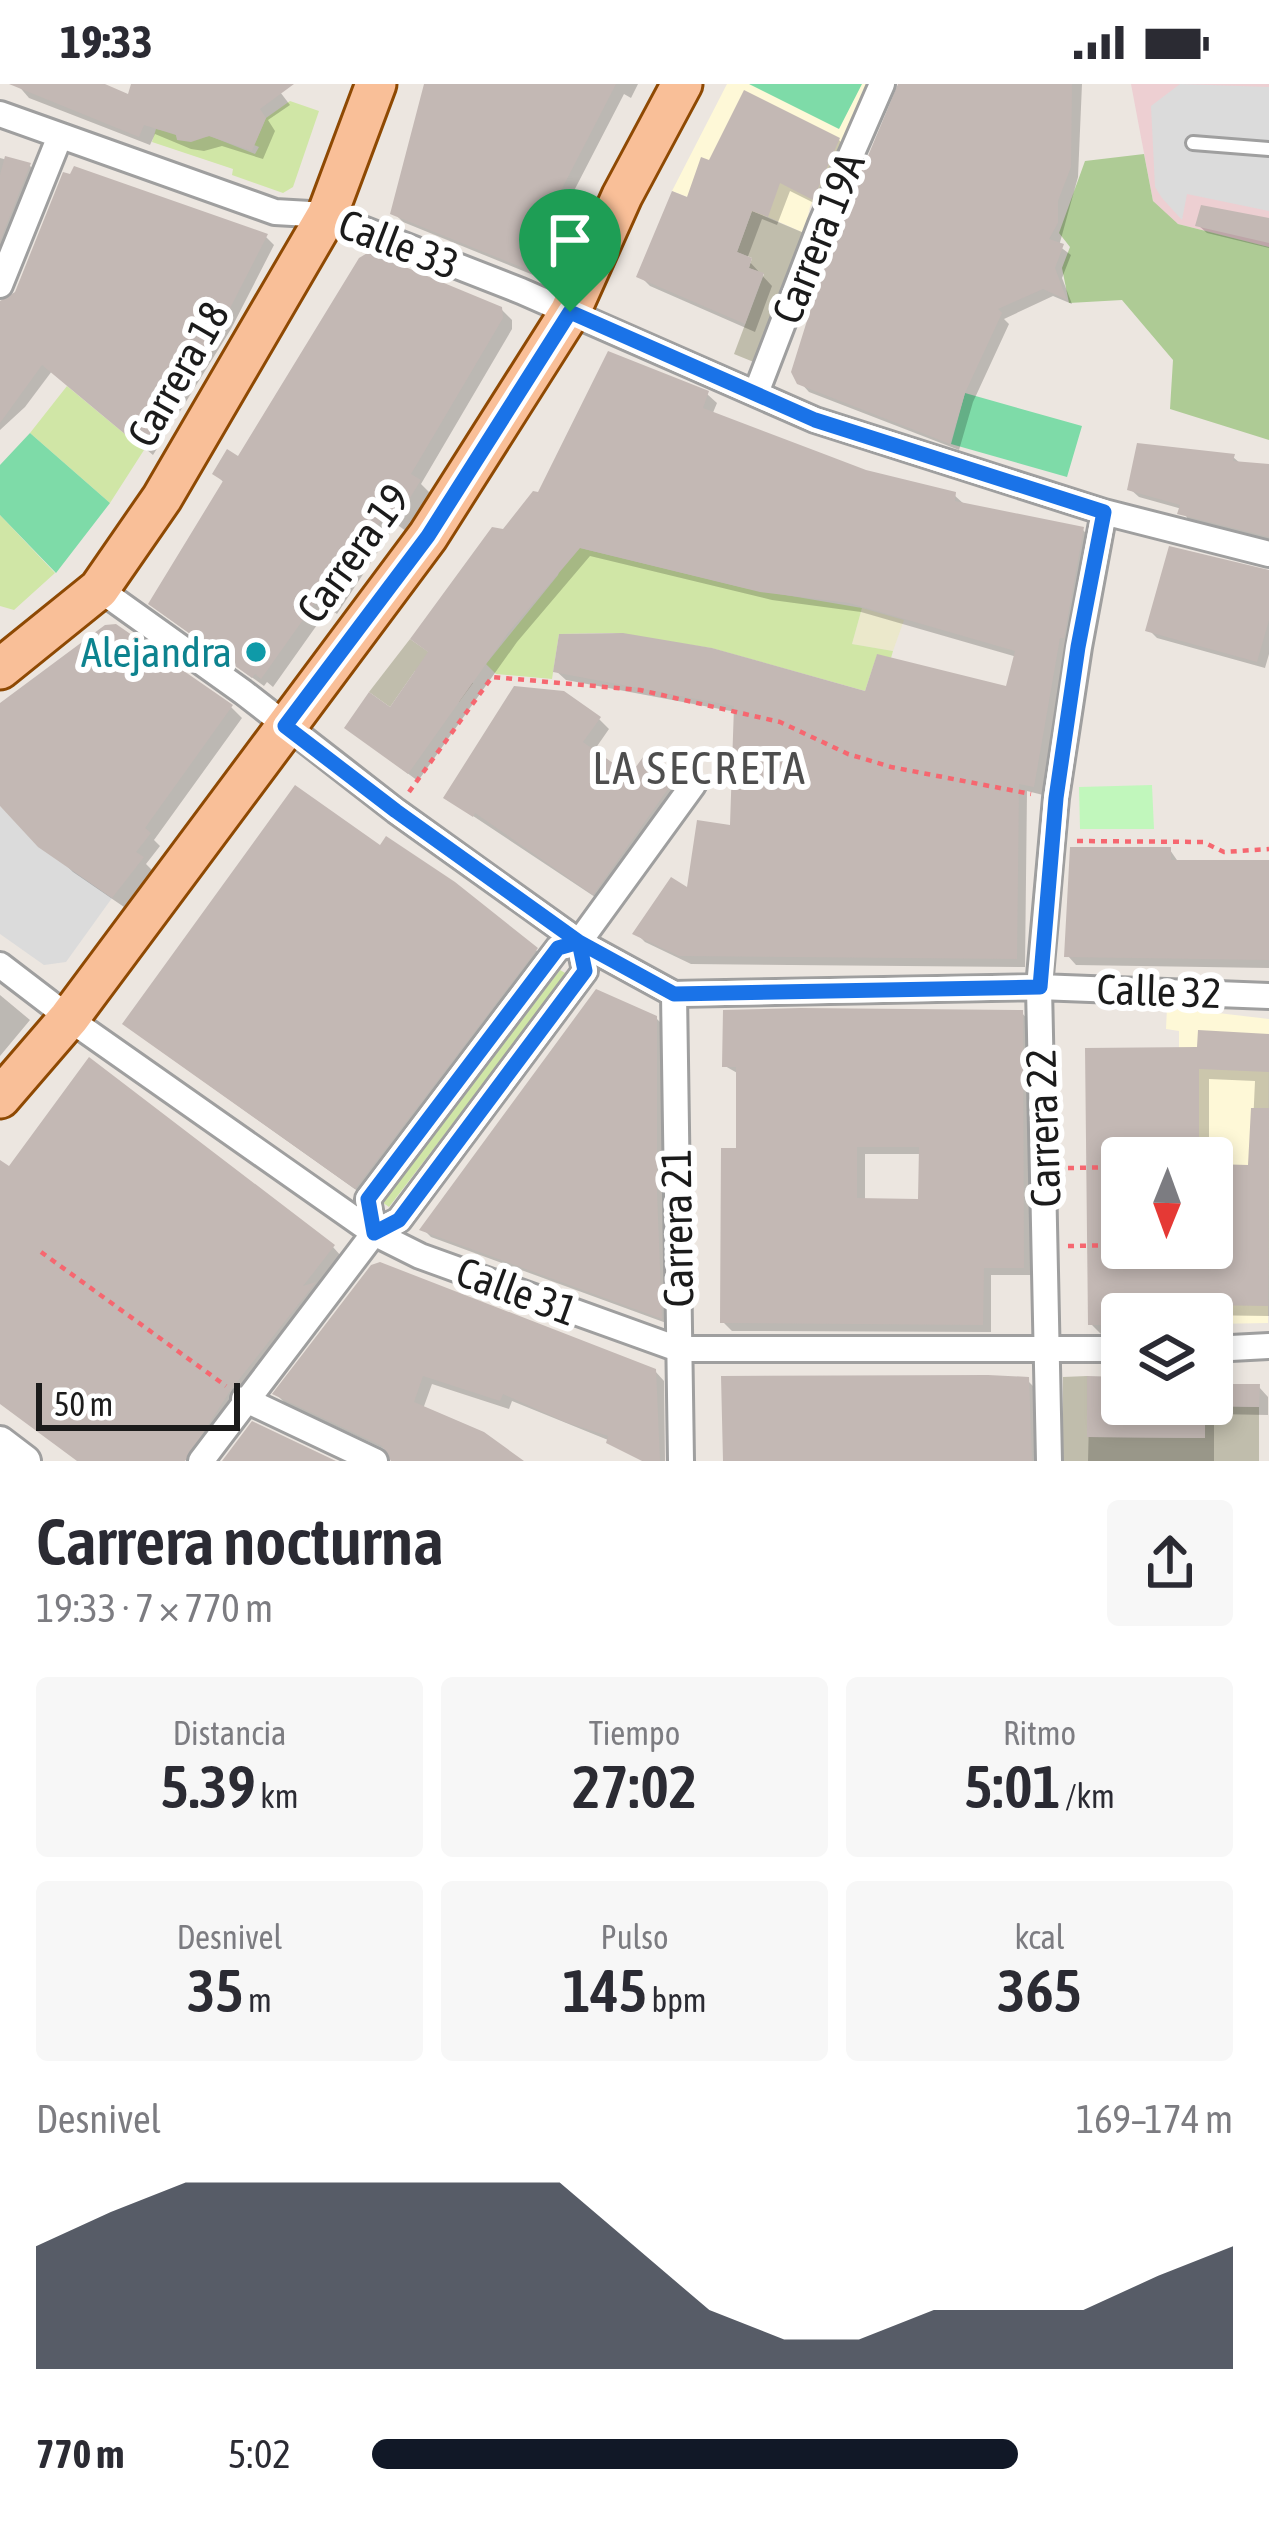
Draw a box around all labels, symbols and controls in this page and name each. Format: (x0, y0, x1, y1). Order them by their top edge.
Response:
text: 19:33 (60, 16, 153, 68)
street label: Carrera 19A (762, 146, 874, 330)
pin (519, 189, 621, 312)
street label: Calle 33 (332, 199, 466, 289)
icon: arrive (537, 207, 603, 273)
street label: Carrera 18 (118, 293, 238, 455)
street label: Carrera 19 (287, 475, 419, 631)
place label: Alejandra (81, 628, 232, 676)
marker: Alejandra (243, 639, 269, 665)
district label: LA SECRETA (592, 742, 808, 794)
street label: Calle 32 (1096, 965, 1222, 1017)
street label: Carrera 22 (1016, 1048, 1070, 1208)
north arrow (1101, 1137, 1233, 1269)
map controls (1101, 1137, 1233, 1425)
street label: Carrera 21 (652, 1148, 702, 1308)
street label: Calle 31 (450, 1247, 584, 1335)
button: layers (1101, 1293, 1233, 1425)
scale bar (36, 1377, 240, 1430)
text: 50 m (54, 1385, 113, 1423)
button: share (1107, 1500, 1233, 1626)
text: Carrera nocturna (36, 1503, 444, 1579)
text: 19:33 · 7 × 770 m (36, 1586, 273, 1630)
text: Distancia (173, 1714, 286, 1752)
text: Tiempo (589, 1714, 680, 1752)
text: Ritmo (1003, 1714, 1076, 1752)
text: 5.39 (160, 1752, 256, 1821)
text: 27:02 (572, 1752, 697, 1821)
text: 5:01 (964, 1752, 1061, 1821)
text: km (256, 1777, 299, 1815)
text: /km (1061, 1777, 1115, 1815)
text: Desnivel (177, 1918, 282, 1956)
text: Pulso (600, 1918, 669, 1956)
text: kcal (1014, 1918, 1065, 1956)
text: 35 (187, 1956, 244, 2025)
text: 145 (562, 1956, 647, 2025)
text: 365 (997, 1956, 1082, 2025)
text: m (244, 1981, 272, 2019)
text: bpm (647, 1981, 707, 2019)
text: Desnivel (36, 2097, 161, 2141)
text: 169–174 m (1076, 2097, 1233, 2141)
text: 770 m (36, 2432, 124, 2476)
text: 5:02 (228, 2432, 291, 2476)

